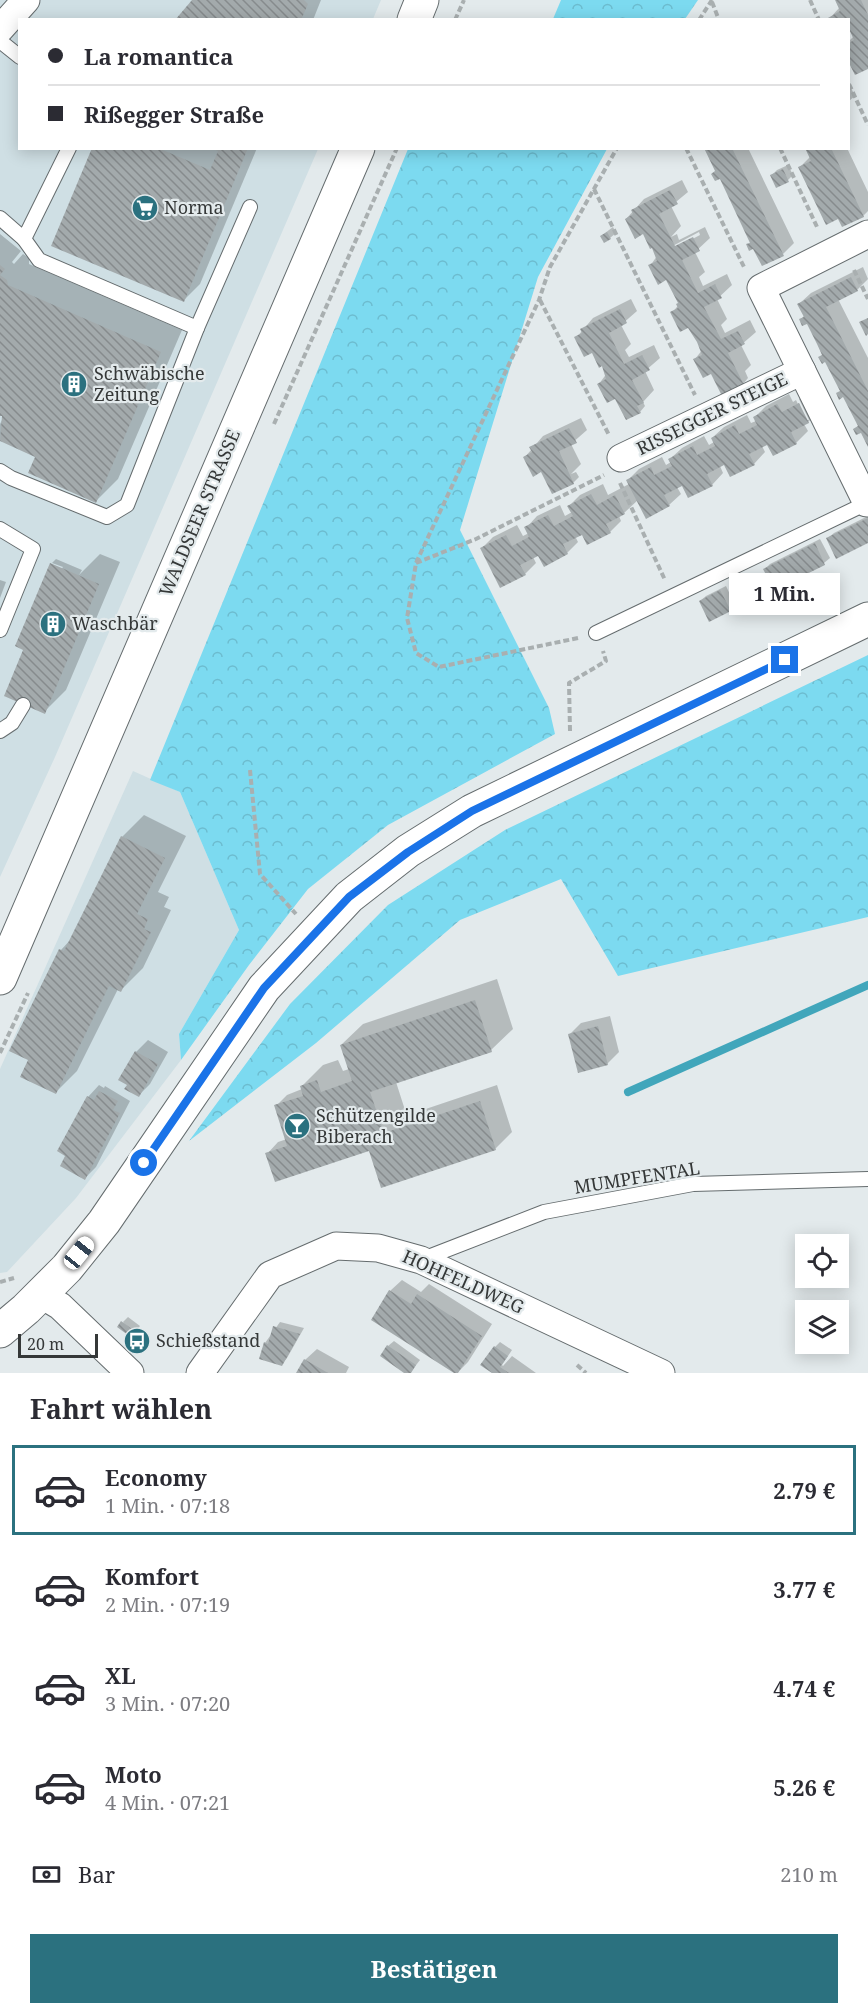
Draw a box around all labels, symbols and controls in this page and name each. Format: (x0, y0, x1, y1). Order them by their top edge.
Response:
text: La romantica (84, 41, 233, 71)
text: Rißegger Straße (84, 99, 264, 129)
supermarket icon: Norma (130, 193, 160, 223)
place label: Norma (164, 195, 224, 219)
place label: Schwäbische Zeitung (94, 361, 205, 406)
street label: RISSEGGER STEIGE (632, 366, 791, 460)
building icon: Schwäbische Zeitung (59, 369, 89, 399)
street label: WALDSEER STRASSE (153, 426, 245, 600)
callout: 1 Min. (730, 573, 840, 615)
text: 1 Min. (754, 580, 815, 607)
building icon: Waschbär (38, 609, 68, 639)
place label: Waschbär (72, 611, 158, 635)
route end (771, 646, 798, 673)
place label: Schützengilde Biberach (316, 1103, 436, 1148)
bar icon: Schützengilde Biberach (282, 1111, 312, 1141)
route start (130, 1149, 157, 1176)
street label: MUMPFENTAL (572, 1155, 701, 1199)
car (61, 1233, 97, 1273)
map controls (795, 1234, 849, 1354)
button: locate (795, 1234, 849, 1288)
street label: HOHFELDWEG (399, 1244, 528, 1319)
button: layers (795, 1300, 849, 1354)
bus stop icon: Schießstand (122, 1326, 152, 1356)
place label: Schießstand (156, 1328, 260, 1352)
scale bar (18, 1331, 98, 1358)
text: 20 m (27, 1333, 64, 1355)
text: Fahrt wählen (30, 1390, 212, 1427)
text: Economy (105, 1462, 207, 1492)
icon: car (33, 1463, 87, 1517)
text: 2.79 € (773, 1475, 835, 1505)
text: 1 Min. · 07:18 (105, 1492, 230, 1519)
text: Komfort (105, 1561, 199, 1591)
icon: car (33, 1562, 87, 1616)
text: 3.77 € (773, 1574, 835, 1604)
text: 2 Min. · 07:19 (105, 1591, 230, 1618)
text: XL (105, 1660, 136, 1690)
icon: car (33, 1661, 87, 1715)
text: 4.74 € (773, 1673, 835, 1703)
text: 3 Min. · 07:20 (105, 1690, 230, 1717)
text: Moto (105, 1759, 162, 1789)
icon: car (33, 1760, 87, 1814)
text: 5.26 € (773, 1772, 835, 1802)
text: 4 Min. · 07:21 (105, 1789, 230, 1816)
icon: cash (30, 1858, 63, 1891)
text: Bar (78, 1859, 115, 1889)
text: 210 m (780, 1861, 838, 1888)
button: Bestätigen (30, 1934, 838, 2003)

